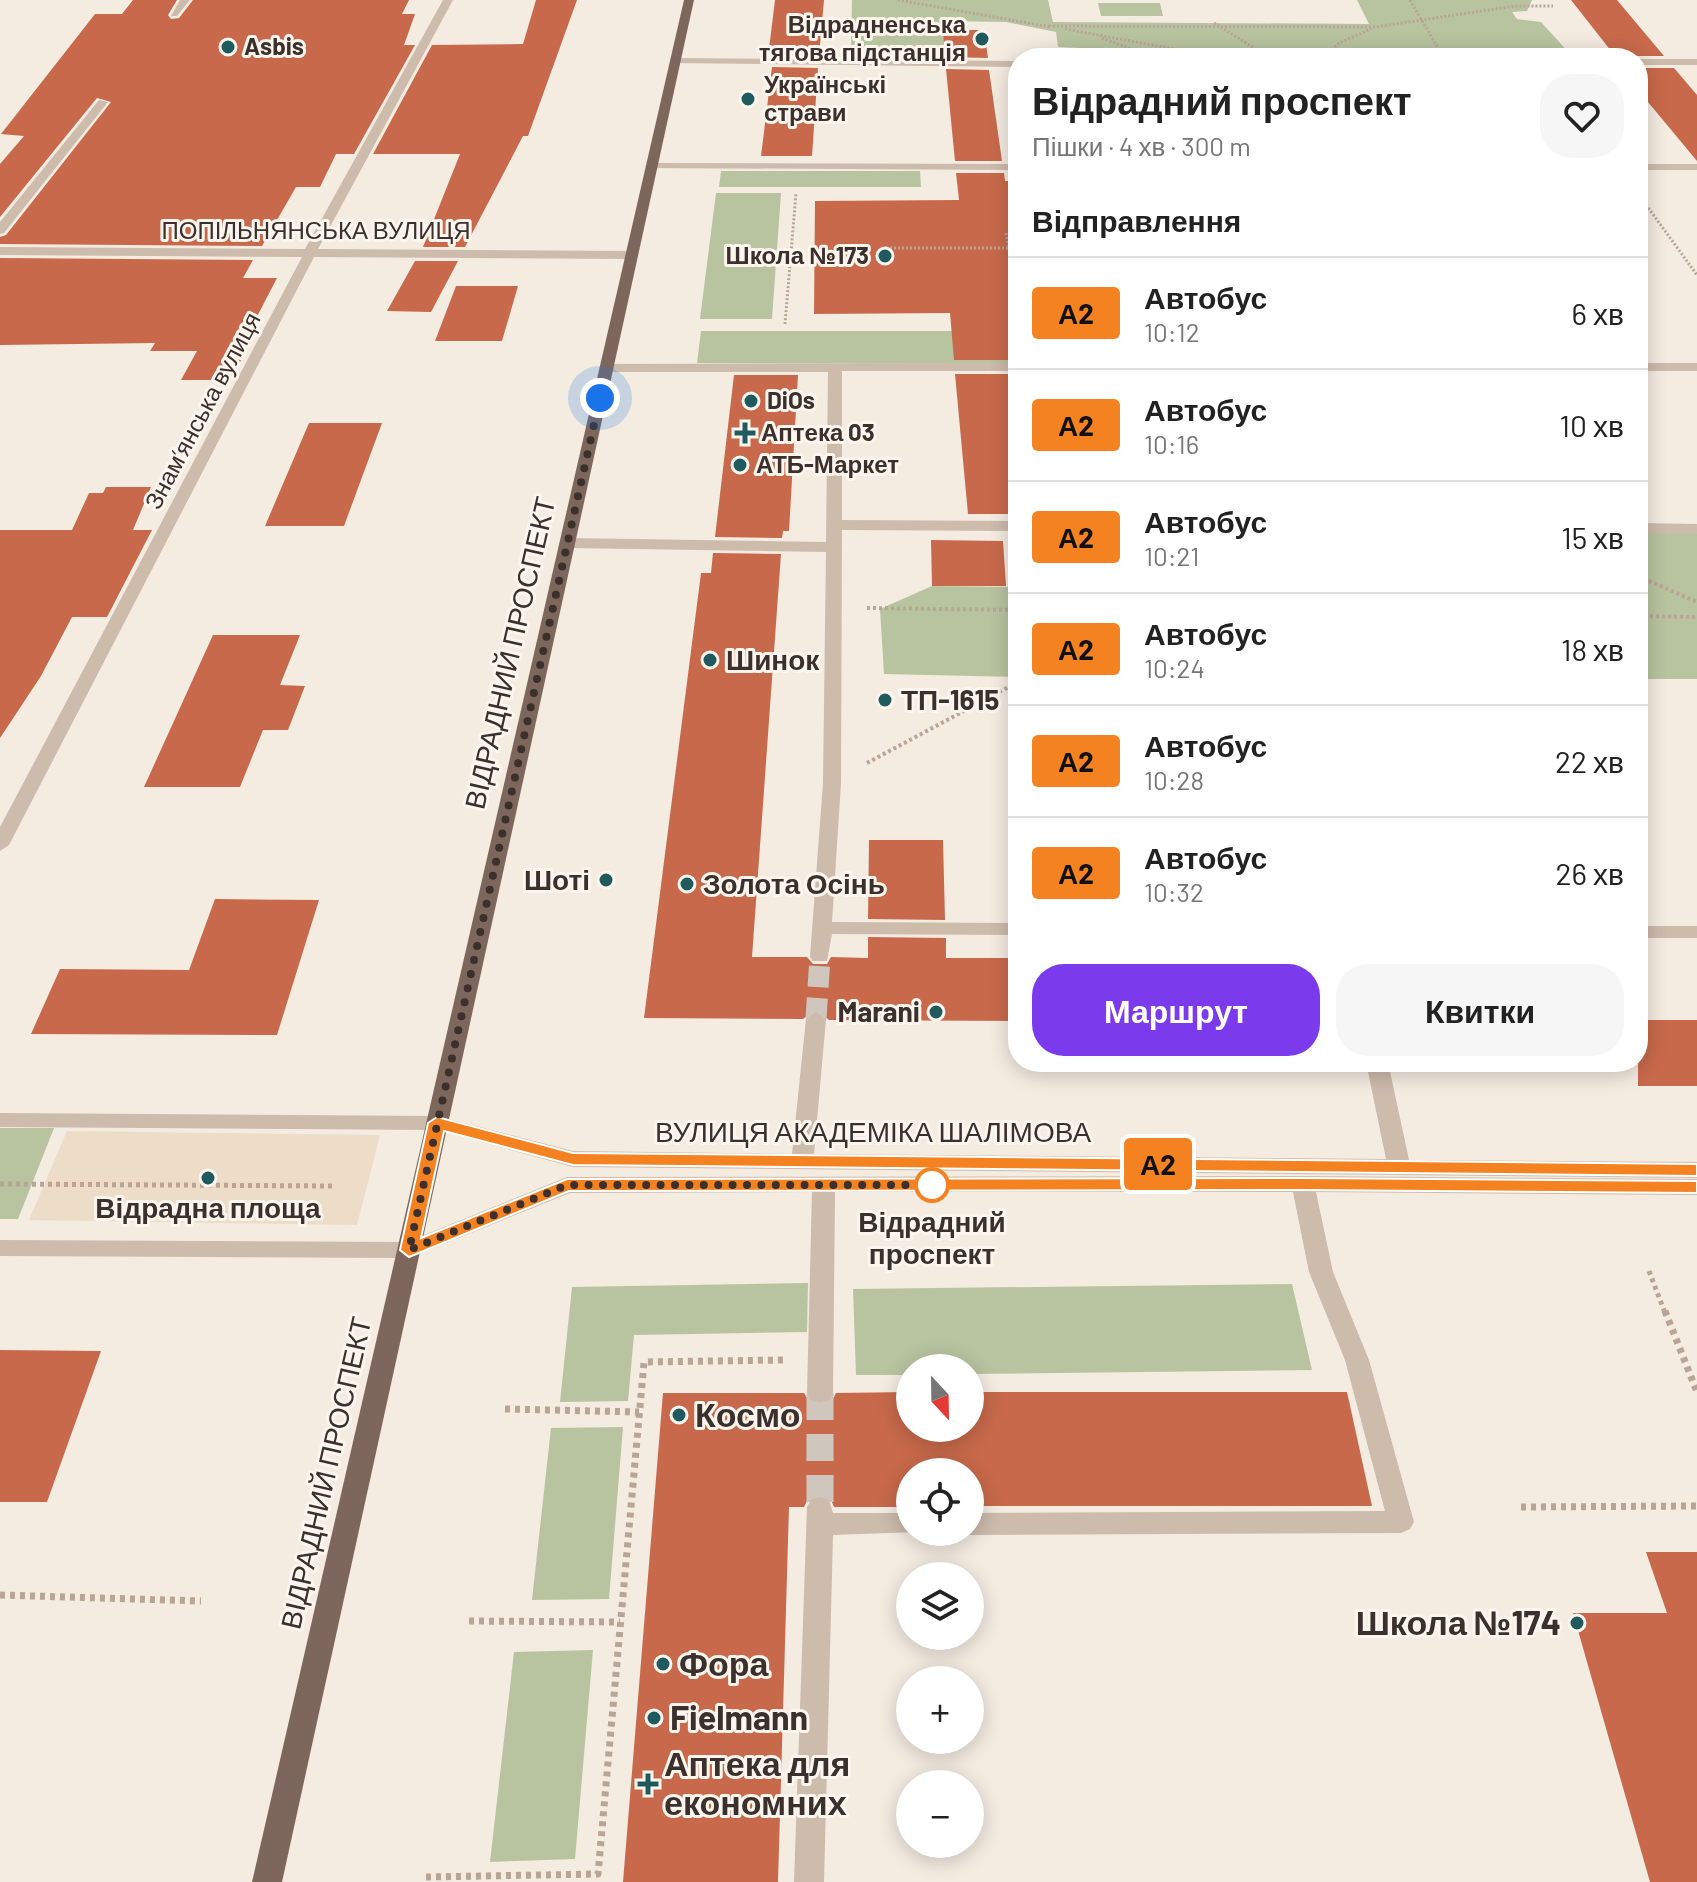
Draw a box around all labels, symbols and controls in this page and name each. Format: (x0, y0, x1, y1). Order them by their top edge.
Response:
place label: Відрадненська тягова підстанція (759, 9, 967, 66)
marker: Відрадненська тягова підстанція (973, 30, 991, 48)
place label: Asbis (244, 31, 304, 60)
marker: Asbis (219, 38, 237, 56)
place label: Українські страви (764, 69, 886, 126)
button: heart (1540, 74, 1624, 158)
text: Відрадний проспект (1032, 77, 1412, 123)
marker: Українські страви (739, 90, 757, 108)
text: Пішки · 4 хв · 300 m (1032, 130, 1251, 161)
text: Відправлення (1032, 202, 1241, 238)
street label: ПОПІЛЬНЯНСЬКА ВУЛИЦЯ (162, 215, 470, 244)
place label: Школа №173 (726, 240, 869, 269)
marker: Школа №173 (876, 247, 894, 265)
text: Автобус (1144, 279, 1267, 315)
text: 6 хв (1572, 295, 1624, 331)
text: А2 (1058, 296, 1094, 330)
street label: Знамʼянська вулиця (138, 307, 266, 514)
text: 10:12 (1144, 316, 1200, 347)
your location (580, 378, 620, 418)
place label: DiOs (767, 385, 815, 414)
text: Автобус (1144, 391, 1267, 427)
marker: DiOs (742, 392, 760, 410)
text: 10 хв (1560, 407, 1624, 443)
text: А2 (1058, 408, 1094, 442)
place label: Аптека 03 (761, 417, 875, 446)
marker: Аптека 03 (736, 424, 754, 442)
text: 10:16 (1144, 428, 1199, 459)
place label: АТБ-Маркет (756, 449, 899, 478)
marker: АТБ-Маркет (731, 456, 749, 474)
street label: ВІДРАДНИЙ ПРОСПЕКТ (457, 493, 561, 812)
text: Автобус (1144, 503, 1267, 539)
text: 15 хв (1561, 519, 1624, 555)
text: А2 (1058, 520, 1094, 554)
text: 10:21 (1144, 540, 1199, 571)
text: Автобус (1144, 615, 1267, 651)
text: 18 хв (1561, 631, 1624, 667)
text: А2 (1058, 632, 1094, 666)
place label: Шинок (726, 642, 820, 676)
marker: Шинок (701, 651, 719, 669)
text: 10:24 (1144, 652, 1205, 683)
place label: ТП-1615 (901, 682, 999, 716)
marker: ТП-1615 (876, 691, 894, 709)
text: Автобус (1144, 727, 1267, 763)
text: 22 хв (1555, 743, 1624, 779)
text: А2 (1058, 744, 1094, 778)
text: 10:28 (1144, 764, 1204, 795)
text: Автобус (1144, 839, 1267, 875)
text: 26 хв (1556, 855, 1624, 891)
text: А2 (1058, 856, 1094, 890)
place label: Шоті (524, 862, 590, 896)
place label: Золота Осінь (703, 866, 885, 900)
marker: Шоті (597, 871, 615, 889)
marker: Золота Осінь (678, 875, 696, 893)
text: 10:32 (1144, 876, 1204, 907)
button: Маршрут (1032, 964, 1320, 1056)
button: Квитки (1336, 964, 1624, 1056)
place label: Marani (837, 994, 920, 1028)
marker: Marani (927, 1003, 945, 1021)
street label: ВУЛИЦЯ АКАДЕМІКА ШАЛІМОВА (655, 1114, 1091, 1148)
line badge: А2 (1122, 1138, 1194, 1190)
text: А2 (1140, 1147, 1176, 1181)
marker: Відрадний проспект (915, 1168, 949, 1202)
marker: Відрадна площа (199, 1169, 217, 1187)
place label: Відрадна площа (95, 1190, 321, 1224)
place label: Відрадний проспект (858, 1204, 1006, 1270)
street label: ВІДРАДНИЙ ПРОСПЕКТ (273, 1313, 377, 1632)
north arrow (896, 1354, 984, 1442)
map controls (896, 1354, 984, 1858)
place label: Космо (695, 1393, 800, 1434)
marker: Космо (670, 1406, 688, 1424)
button: locate (896, 1458, 984, 1546)
button: layers (896, 1562, 984, 1650)
place label: Школа №174 (1356, 1601, 1561, 1642)
marker: Школа №174 (1568, 1614, 1586, 1632)
place label: Фора (679, 1642, 770, 1683)
marker: Фора (654, 1655, 672, 1673)
button: + (896, 1666, 984, 1754)
place label: Fielmann (670, 1696, 808, 1737)
marker: Fielmann (645, 1709, 663, 1727)
place label: Аптека для економних (664, 1742, 850, 1822)
button: − (896, 1770, 984, 1858)
marker: Аптека для економних (639, 1775, 657, 1793)

